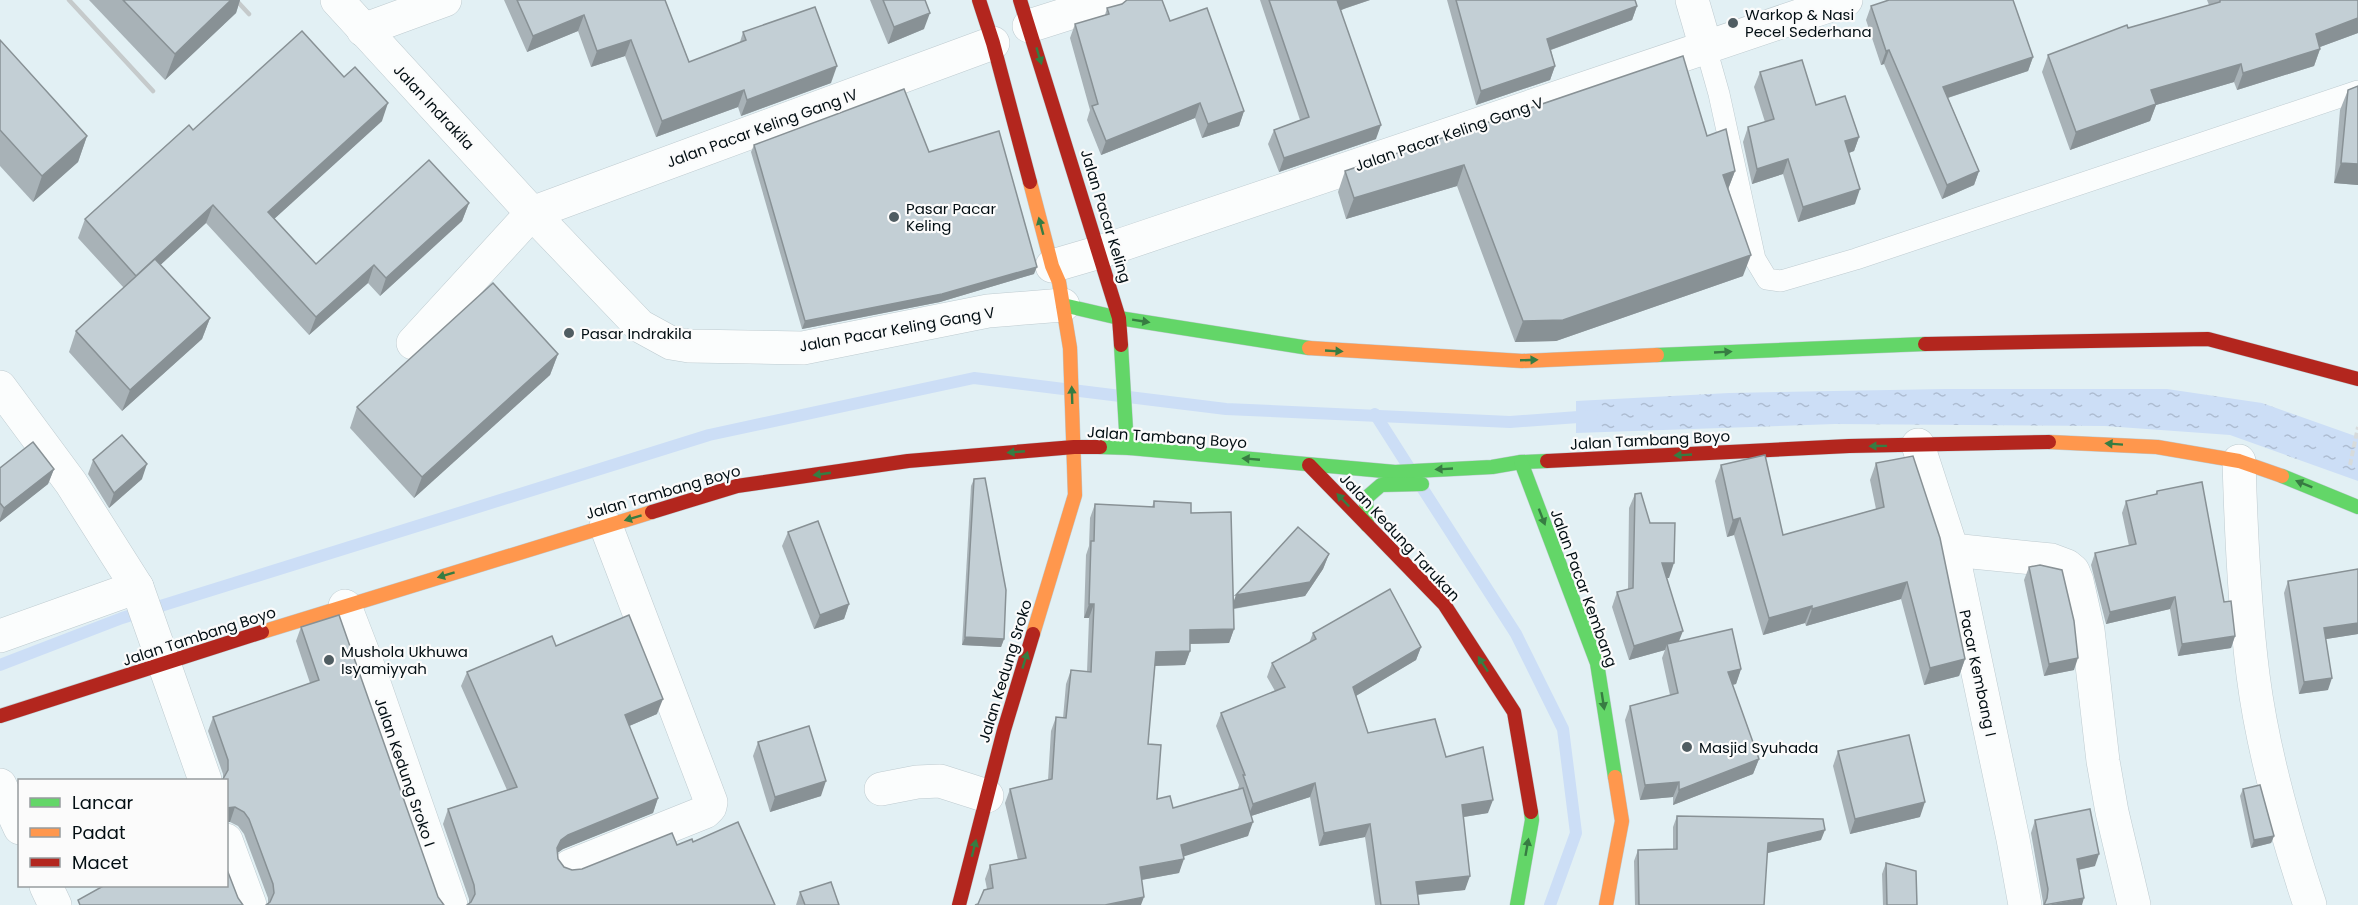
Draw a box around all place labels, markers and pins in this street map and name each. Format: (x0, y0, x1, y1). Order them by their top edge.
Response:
place label: Warkop & Nasi Pecel Sederhana (1745, 4, 1872, 42)
marker: Warkop & Nasi Pecel Sederhana (1726, 16, 1740, 30)
place label: Pasar Pacar Keling (906, 198, 996, 236)
marker: Pasar Pacar Keling (887, 210, 901, 224)
place label: Pasar Indrakila (581, 323, 692, 344)
marker: Pasar Indrakila (562, 326, 576, 340)
place label: Mushola Ukhuwa Isyamiyyah (341, 641, 468, 679)
marker: Mushola Ukhuwa Isyamiyyah (322, 653, 336, 667)
place label: Masjid Syuhada (1699, 737, 1818, 758)
marker: Masjid Syuhada (1680, 740, 1694, 754)

